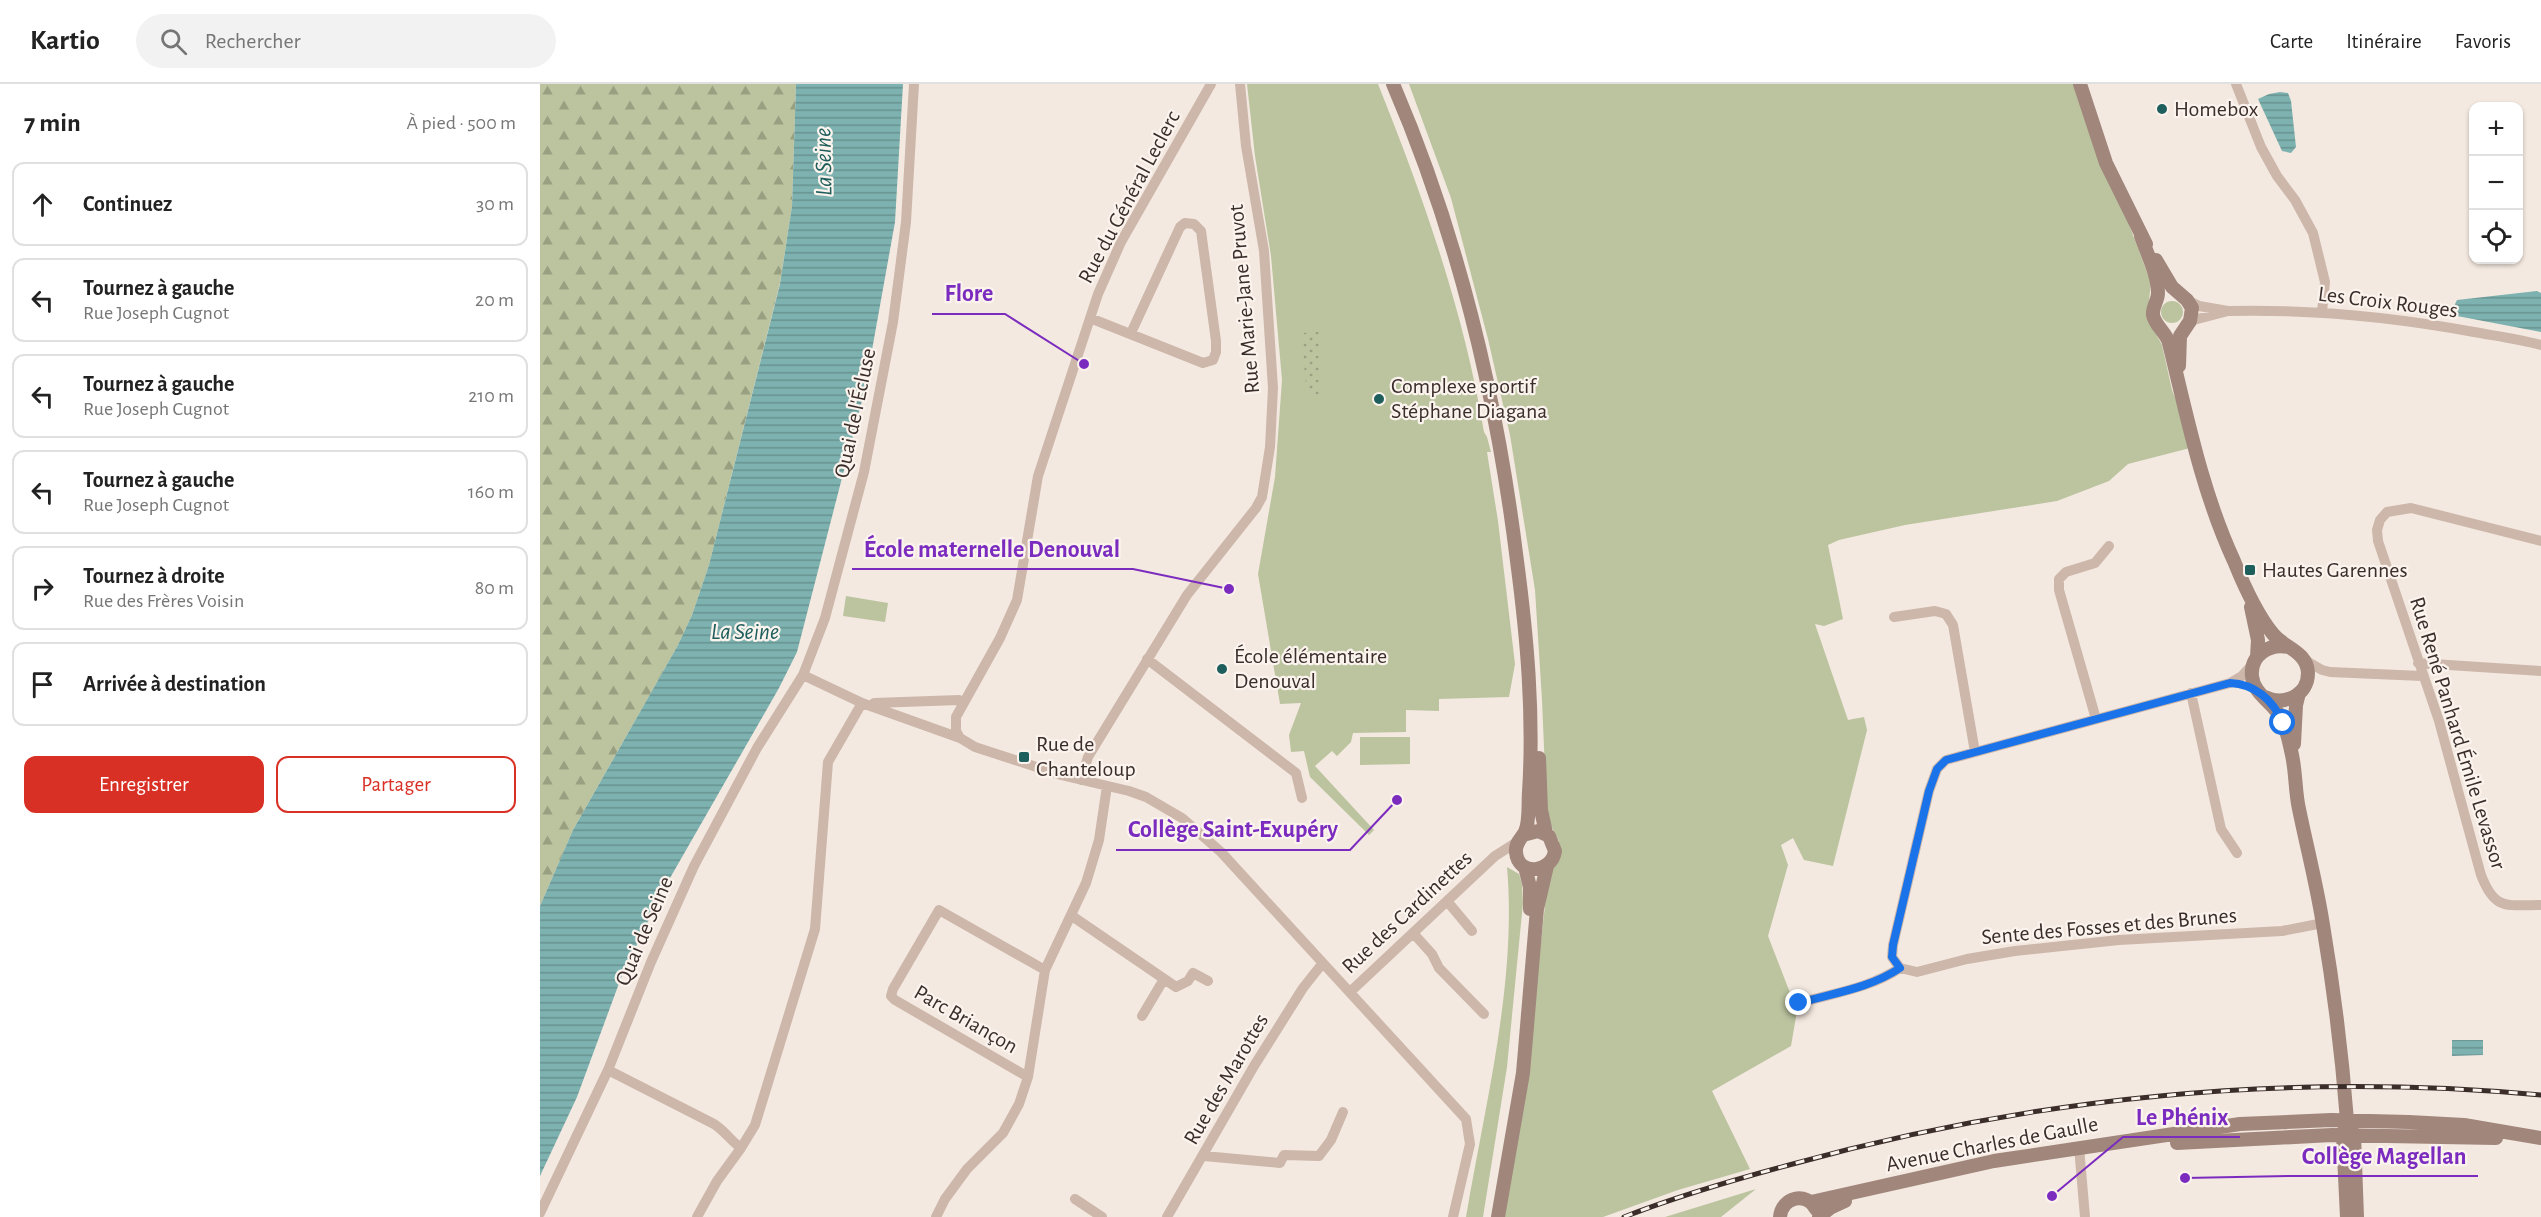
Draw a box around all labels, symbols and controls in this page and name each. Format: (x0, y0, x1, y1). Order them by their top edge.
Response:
search box (136, 14, 556, 68)
icon: search (157, 25, 190, 58)
text: Kartio (30, 27, 100, 55)
text: Rechercher (205, 30, 301, 52)
text: Carte (2270, 31, 2313, 52)
text: Itinéraire (2346, 31, 2422, 52)
text: Favoris (2455, 31, 2511, 52)
place label: Homebox (2174, 98, 2259, 120)
marker: Homebox (2155, 102, 2169, 116)
map controls (2469, 102, 2523, 264)
button: + (2469, 102, 2523, 156)
street label: Rue du Général Leclerc (1074, 107, 1184, 287)
text: 7 min (24, 110, 81, 136)
text: À pied · 500 m (407, 113, 516, 133)
water label: La Seine (811, 128, 837, 196)
button: − (2469, 156, 2523, 210)
icon: ahead (26, 188, 59, 221)
text: Continuez (83, 193, 172, 215)
text: 30 m (476, 194, 514, 214)
street label: Rue Marie-Jane Pruvot (1225, 203, 1263, 395)
button: locate (2469, 210, 2523, 264)
callout: Flore (932, 272, 1005, 314)
text: Tournez à gauche (83, 277, 234, 299)
text: Flore (945, 282, 993, 306)
street label: Les Croix Rouges (2317, 283, 2459, 321)
icon: left (26, 284, 59, 317)
text: 20 m (475, 290, 514, 310)
text: Rue Joseph Cugnot (83, 303, 229, 323)
street label: Quai de l'Écluse (830, 346, 879, 480)
text: Tournez à gauche (83, 373, 234, 395)
place label: Complexe sportif Stéphane Diagana (1391, 375, 1548, 422)
icon: left (26, 380, 59, 413)
text: 210 m (468, 386, 514, 406)
marker: Complexe sportif Stéphane Diagana (1372, 392, 1386, 406)
text: Rue Joseph Cugnot (83, 399, 229, 419)
text: Tournez à gauche (83, 469, 234, 491)
icon: left (26, 476, 59, 509)
text: 160 m (468, 482, 514, 502)
text: Rue Joseph Cugnot (83, 495, 229, 515)
callout: École maternelle Denouval (852, 527, 1133, 569)
text: École maternelle Denouval (864, 534, 1120, 562)
place label: Hautes Garennes (2262, 559, 2408, 581)
marker: Hautes Garennes (2243, 563, 2257, 577)
text: Tournez à droite (83, 565, 225, 587)
icon: right (26, 572, 59, 605)
text: 80 m (475, 578, 514, 598)
text: Rue des Frères Voisin (83, 591, 244, 611)
street label: Rue René Panhard Émile Levassor (2406, 594, 2511, 872)
water label: La Seine (711, 620, 779, 644)
place label: École élémentaire Denouval (1234, 644, 1387, 692)
marker: École élémentaire Denouval (1215, 662, 1229, 676)
icon: arrive (26, 668, 59, 701)
text: Arrivée à destination (83, 673, 266, 695)
route start (2269, 709, 2295, 735)
place label: Rue de Chanteloup (1036, 733, 1136, 780)
marker: Rue de Chanteloup (1017, 750, 1031, 764)
button: Enregistrer (24, 756, 264, 813)
button: Partager (276, 756, 516, 813)
callout: Collège Saint-Exupéry (1116, 808, 1350, 850)
text: Collège Saint-Exupéry (1128, 818, 1338, 842)
street label: Rue des Cardinettes (1338, 846, 1476, 978)
street label: Quai de Seine (611, 873, 677, 989)
street label: Sente des Fosses et des Brunes (1980, 904, 2238, 948)
street label: Parc Briançon (910, 981, 1022, 1057)
route end (1785, 989, 1811, 1015)
street label: Rue des Marottes (1180, 1010, 1272, 1148)
callout: Le Phénix (2123, 1095, 2240, 1137)
text: Le Phénix (2136, 1106, 2228, 1130)
street label: Avenue Charles de Gaulle (1884, 1113, 2100, 1175)
callout: Collège Magellan (2289, 1134, 2478, 1176)
text: Collège Magellan (2302, 1145, 2466, 1169)

